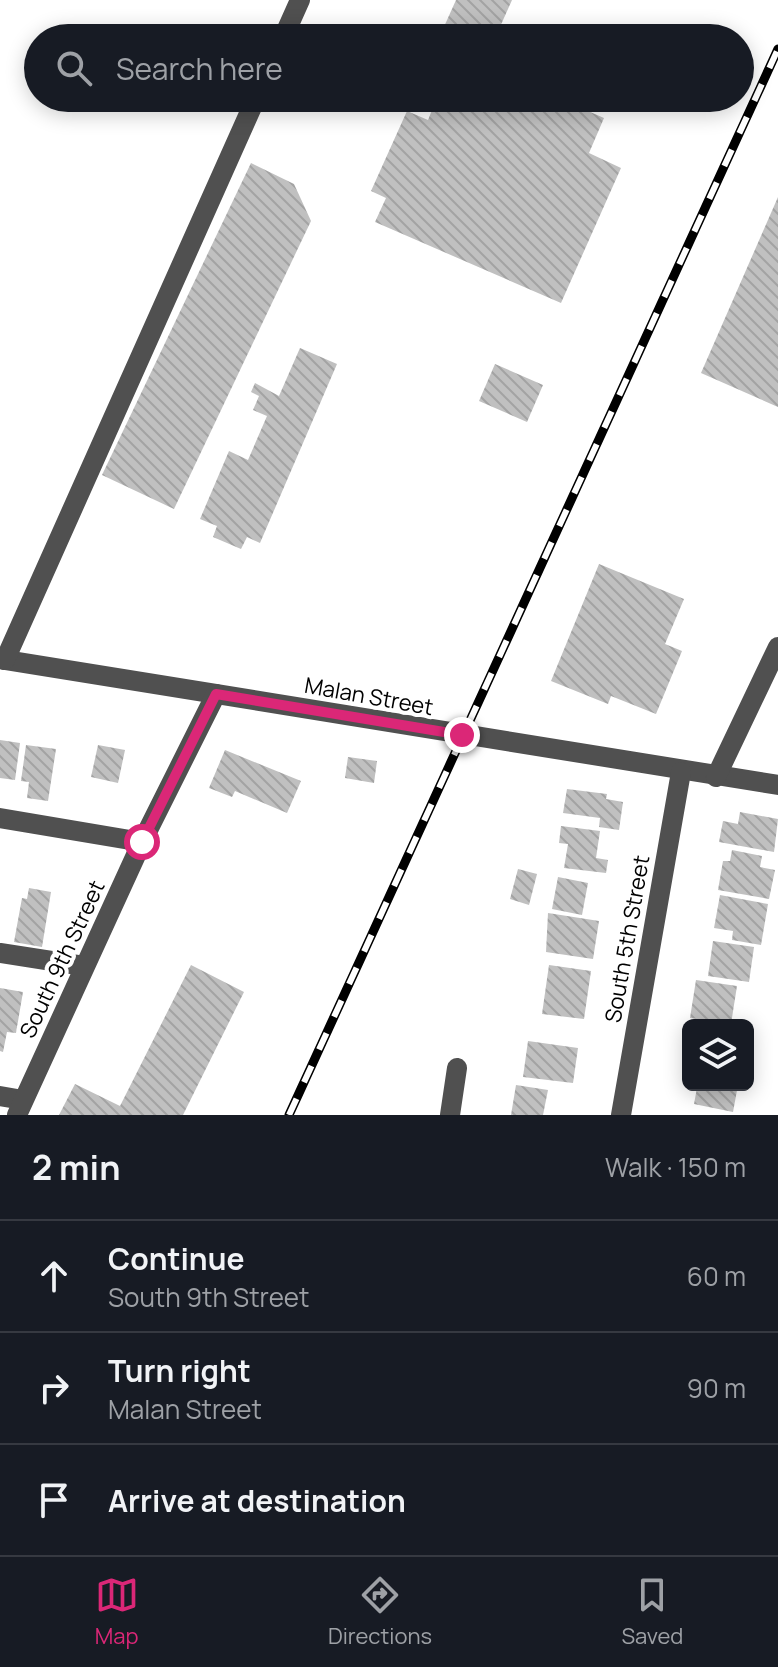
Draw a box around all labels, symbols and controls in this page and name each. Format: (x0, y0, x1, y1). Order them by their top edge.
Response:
search box (24, 24, 754, 112)
icon: search (52, 46, 96, 90)
text: Search here (116, 48, 283, 89)
street label: Malan Street (302, 670, 436, 722)
route end (444, 717, 480, 753)
route start (124, 824, 160, 860)
street label: South 5th Street (598, 853, 657, 1025)
street label: South 9th Street (12, 875, 112, 1043)
map controls (682, 1019, 754, 1091)
button: layers (682, 1019, 754, 1091)
text: 2 min (32, 1144, 120, 1190)
text: Walk · 150 m (605, 1149, 746, 1185)
text: Continue (108, 1238, 244, 1279)
icon: ahead (32, 1254, 76, 1298)
text: 60 m (687, 1258, 746, 1294)
text: South 9th Street (108, 1279, 309, 1315)
text: Turn right (108, 1350, 251, 1391)
icon: right (32, 1366, 76, 1410)
text: 90 m (687, 1370, 746, 1406)
text: Malan Street (108, 1391, 262, 1427)
icon: arrive (32, 1478, 76, 1522)
text: Arrive at destination (108, 1480, 406, 1521)
tab: Map (95, 1573, 139, 1651)
tab: Directions (328, 1573, 432, 1651)
tab: Saved (621, 1573, 683, 1651)

